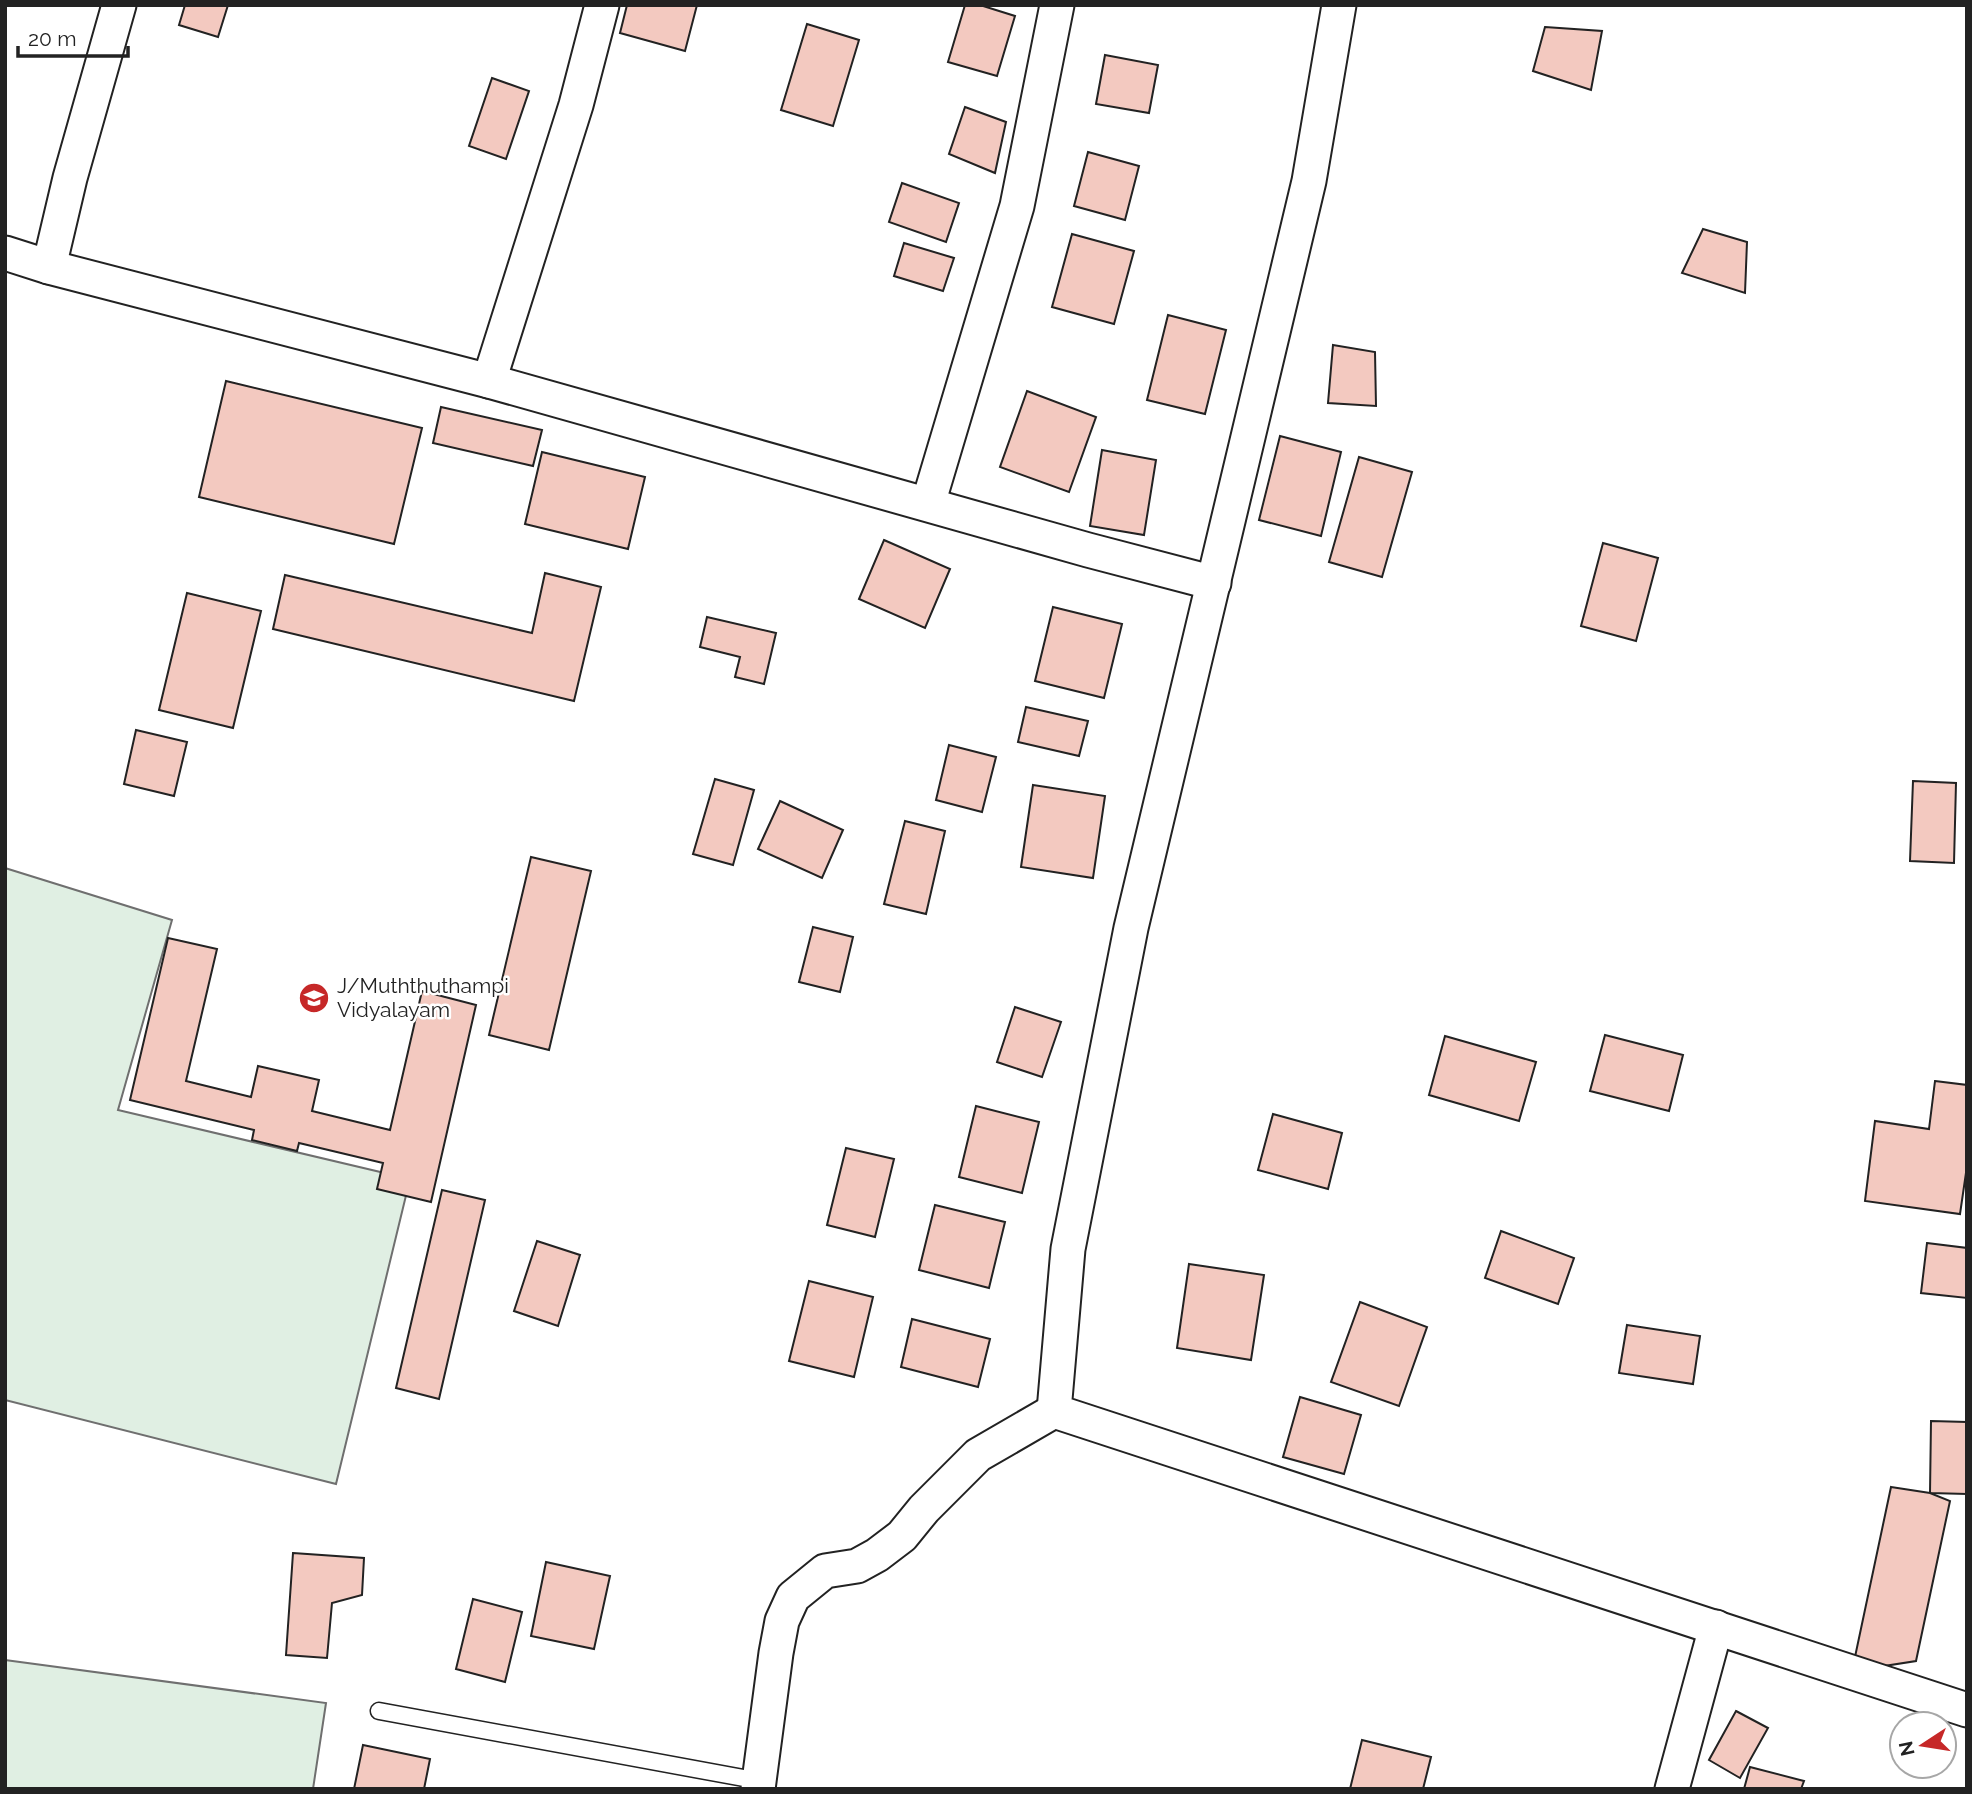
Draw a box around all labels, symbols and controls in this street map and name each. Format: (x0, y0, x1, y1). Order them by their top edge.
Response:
scale bar (18, 14, 128, 58)
text: 20 m (28, 26, 76, 51)
place label: J/Muththuthampi Vidyalayam (337, 973, 509, 1022)
school or university icon: J/Muththuthampi Vidyalayam (297, 981, 331, 1015)
north arrow (1888, 1710, 1958, 1780)
text: N (1894, 1739, 1919, 1758)

